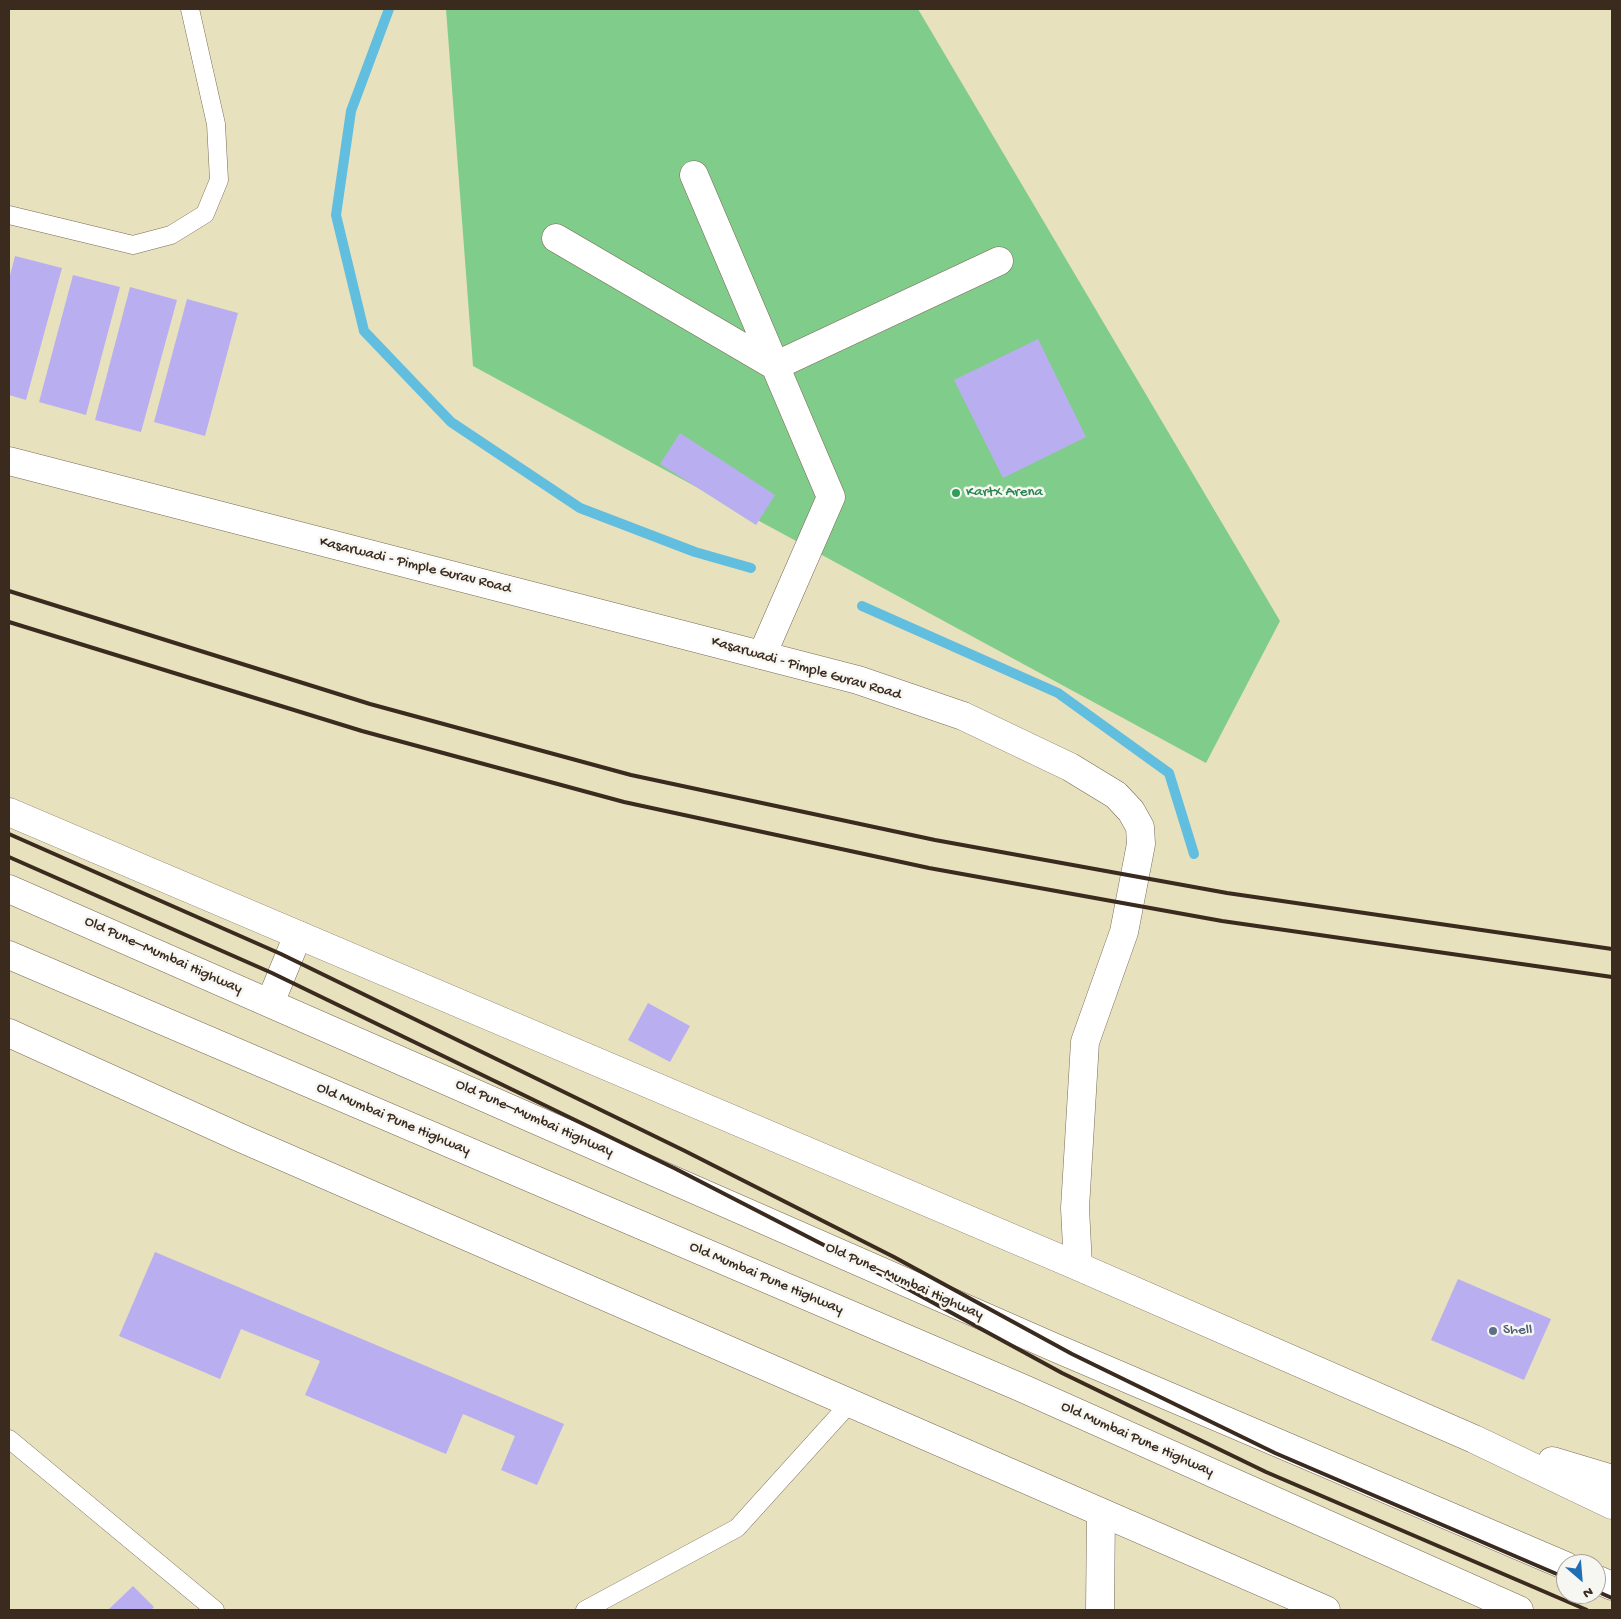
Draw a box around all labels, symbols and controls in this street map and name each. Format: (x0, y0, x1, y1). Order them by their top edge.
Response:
place label: KartX Arena (966, 484, 1043, 502)
marker: KartX Arena (950, 487, 962, 499)
street label: Kasarwadi - Pimple Gurav Road (317, 533, 513, 599)
street label: Kasarwadi - Pimple Gurav Road (709, 633, 903, 705)
street label: Old Pune–Mumbai Highway (81, 913, 245, 999)
street label: Old Pune–Mumbai Highway (452, 1076, 616, 1162)
street label: Old Mumbai Pune Highway (313, 1079, 473, 1161)
street label: Old Mumbai Pune Highway (686, 1238, 846, 1320)
street label: Old Pune–Mumbai Highway (822, 1239, 986, 1325)
place label: Shell (1503, 1322, 1532, 1340)
marker: Shell (1487, 1325, 1499, 1337)
street label: Old Mumbai Pune Highway (1058, 1398, 1216, 1482)
north arrow (1556, 1554, 1606, 1604)
text: N (1580, 1582, 1596, 1602)

